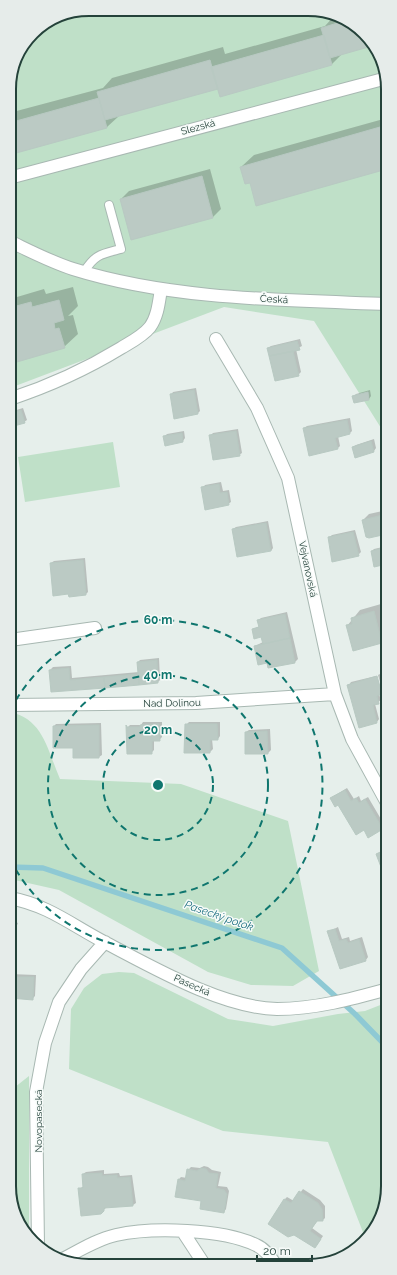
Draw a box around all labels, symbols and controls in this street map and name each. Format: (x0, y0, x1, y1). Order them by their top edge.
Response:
street label: Slezská (180, 117, 216, 137)
street label: Česká (260, 293, 288, 305)
street label: Vejvanovská (297, 540, 319, 598)
text: 60 m (144, 613, 172, 627)
text: 40 m (144, 668, 172, 682)
street label: Nad Dolinou (143, 697, 201, 709)
text: 20 m (144, 723, 172, 737)
centre of rings (151, 778, 165, 792)
water label: Pasecký potok (183, 898, 255, 934)
street label: Pasecká (172, 972, 212, 998)
street label: Novopasecká (33, 1089, 44, 1153)
scale bar (257, 1237, 312, 1263)
text: 20 m (263, 1244, 291, 1258)

